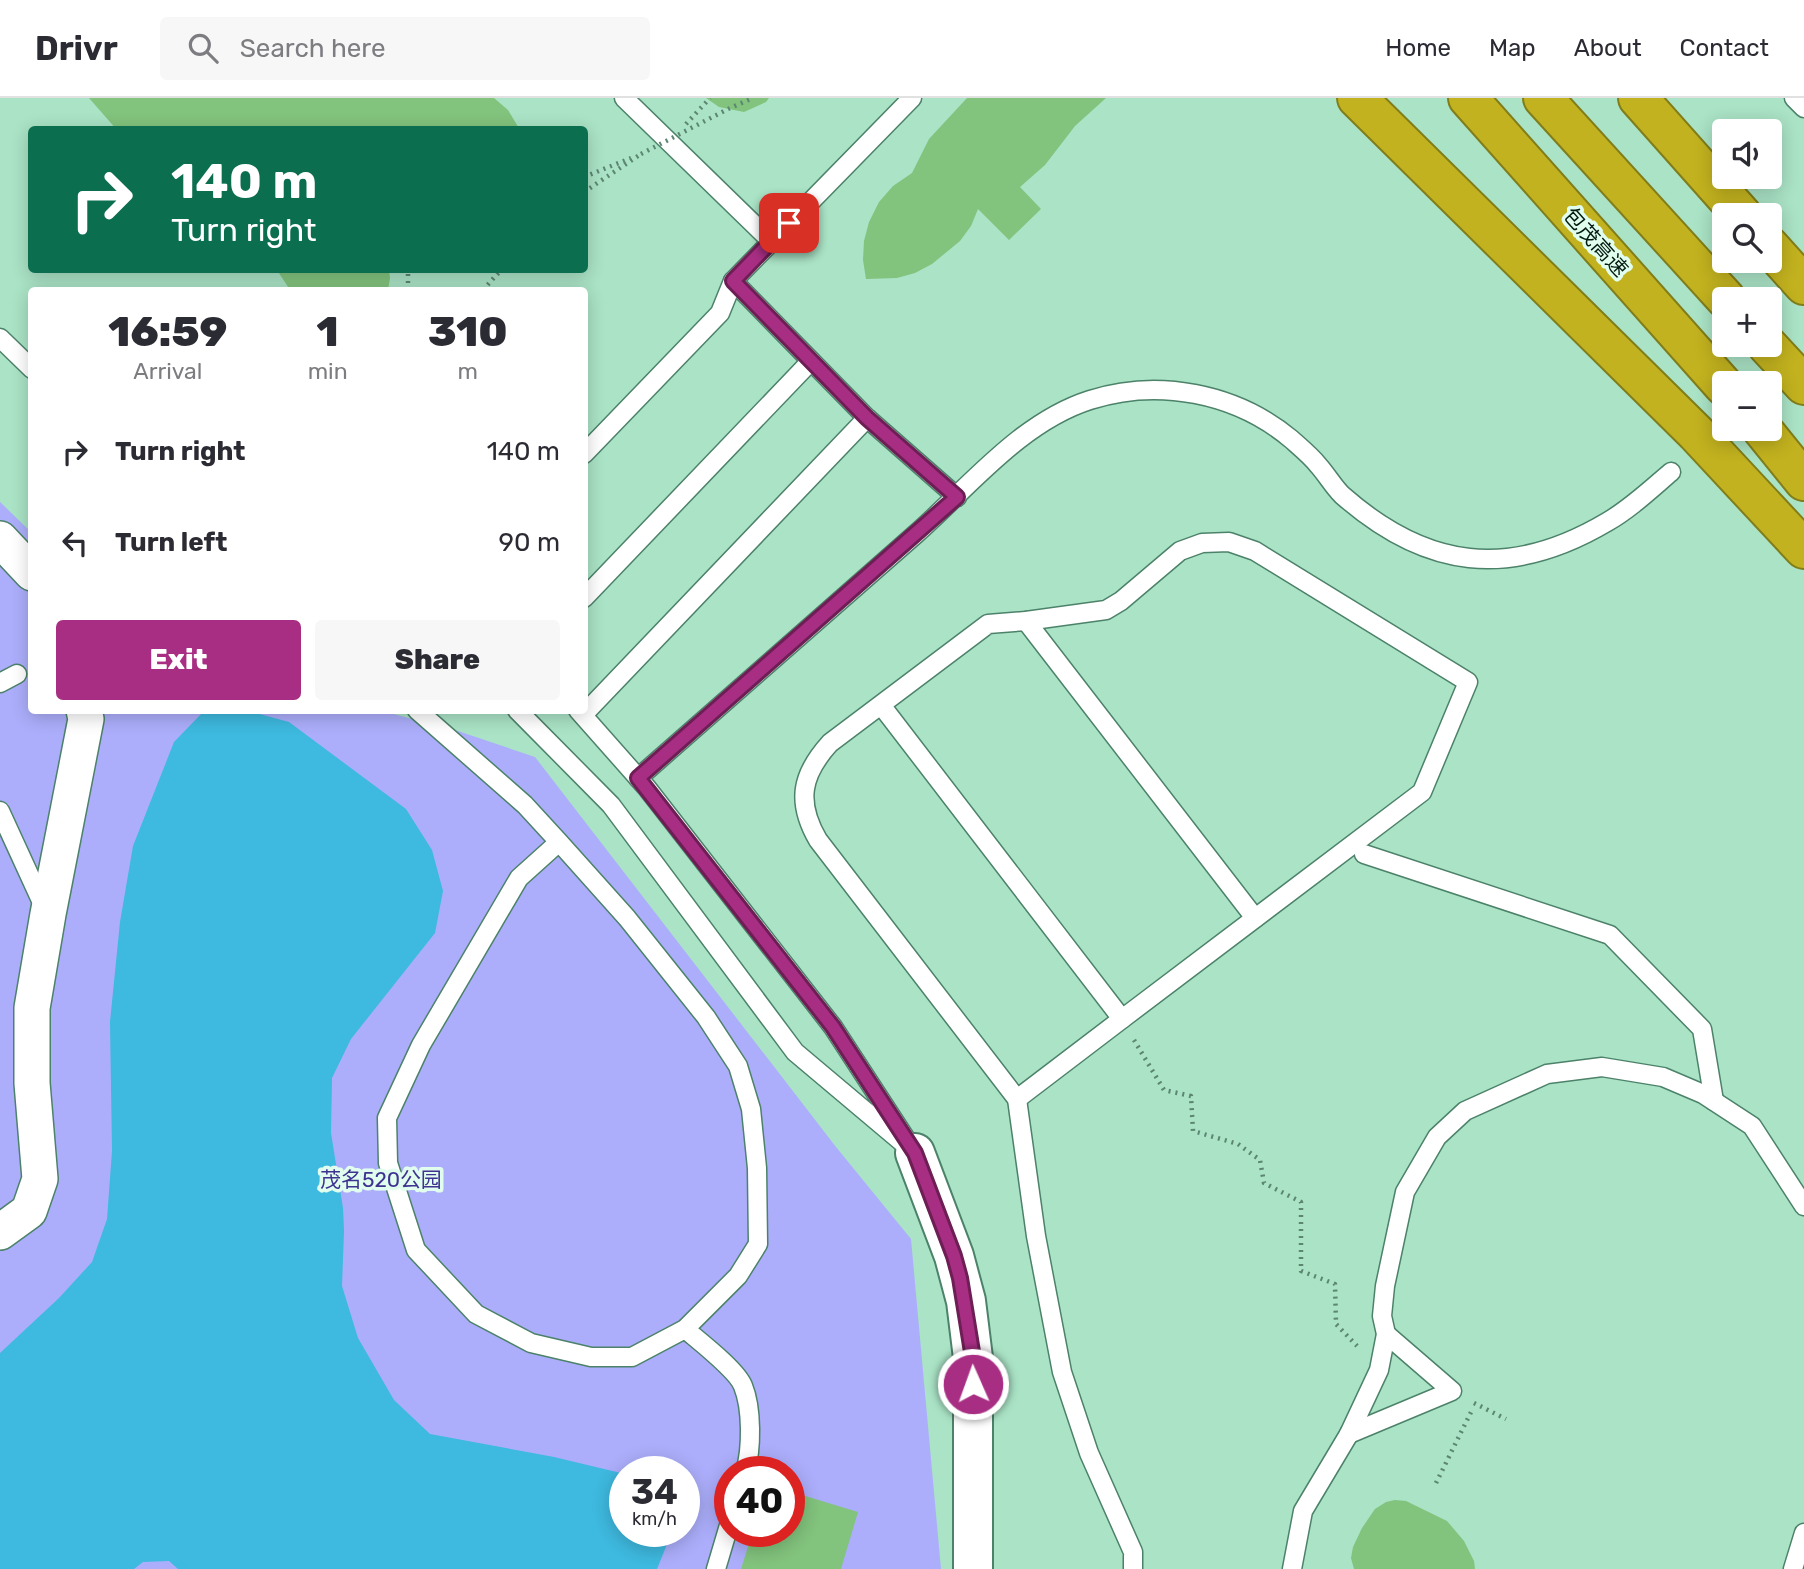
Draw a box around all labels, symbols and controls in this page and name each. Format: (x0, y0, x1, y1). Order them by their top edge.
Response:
search box (160, 17, 650, 80)
text: Drivr (35, 29, 118, 68)
icon: search (184, 29, 222, 67)
text: Search here (240, 33, 386, 64)
text: Home (1385, 34, 1451, 62)
text: Map (1489, 34, 1536, 62)
text: About (1574, 34, 1642, 62)
text: Contact (1680, 34, 1769, 62)
map controls (1712, 119, 1782, 441)
button: sound (1712, 119, 1782, 189)
text: 140 m (171, 152, 317, 210)
icon: right (56, 154, 147, 245)
pin (759, 193, 819, 253)
street label: 包茂高速 (1559, 202, 1633, 282)
button: search (1712, 203, 1782, 273)
icon: arrive (770, 204, 808, 242)
text: Turn right (171, 211, 316, 249)
button: + (1712, 287, 1782, 357)
text: 16:59 (108, 307, 227, 357)
text: 1 (317, 307, 339, 357)
text: 310 (428, 307, 508, 357)
text: Arrival (133, 357, 202, 385)
text: min (308, 357, 348, 385)
text: m (458, 357, 478, 385)
button: − (1712, 371, 1782, 441)
icon: right (56, 433, 94, 471)
text: Turn right (115, 436, 245, 467)
text: 140 m (487, 436, 560, 467)
icon: left (56, 524, 94, 562)
text: Turn left (115, 527, 227, 558)
text: 90 m (499, 527, 560, 558)
button: Exit (56, 620, 301, 700)
button: Share (315, 620, 560, 700)
park label: 茂名520公园 (320, 1167, 442, 1192)
position arrow (936, 1347, 1010, 1421)
speed limit sign: 40 (714, 1456, 805, 1547)
text: 34 (631, 1471, 678, 1513)
text: km/h (632, 1508, 677, 1530)

